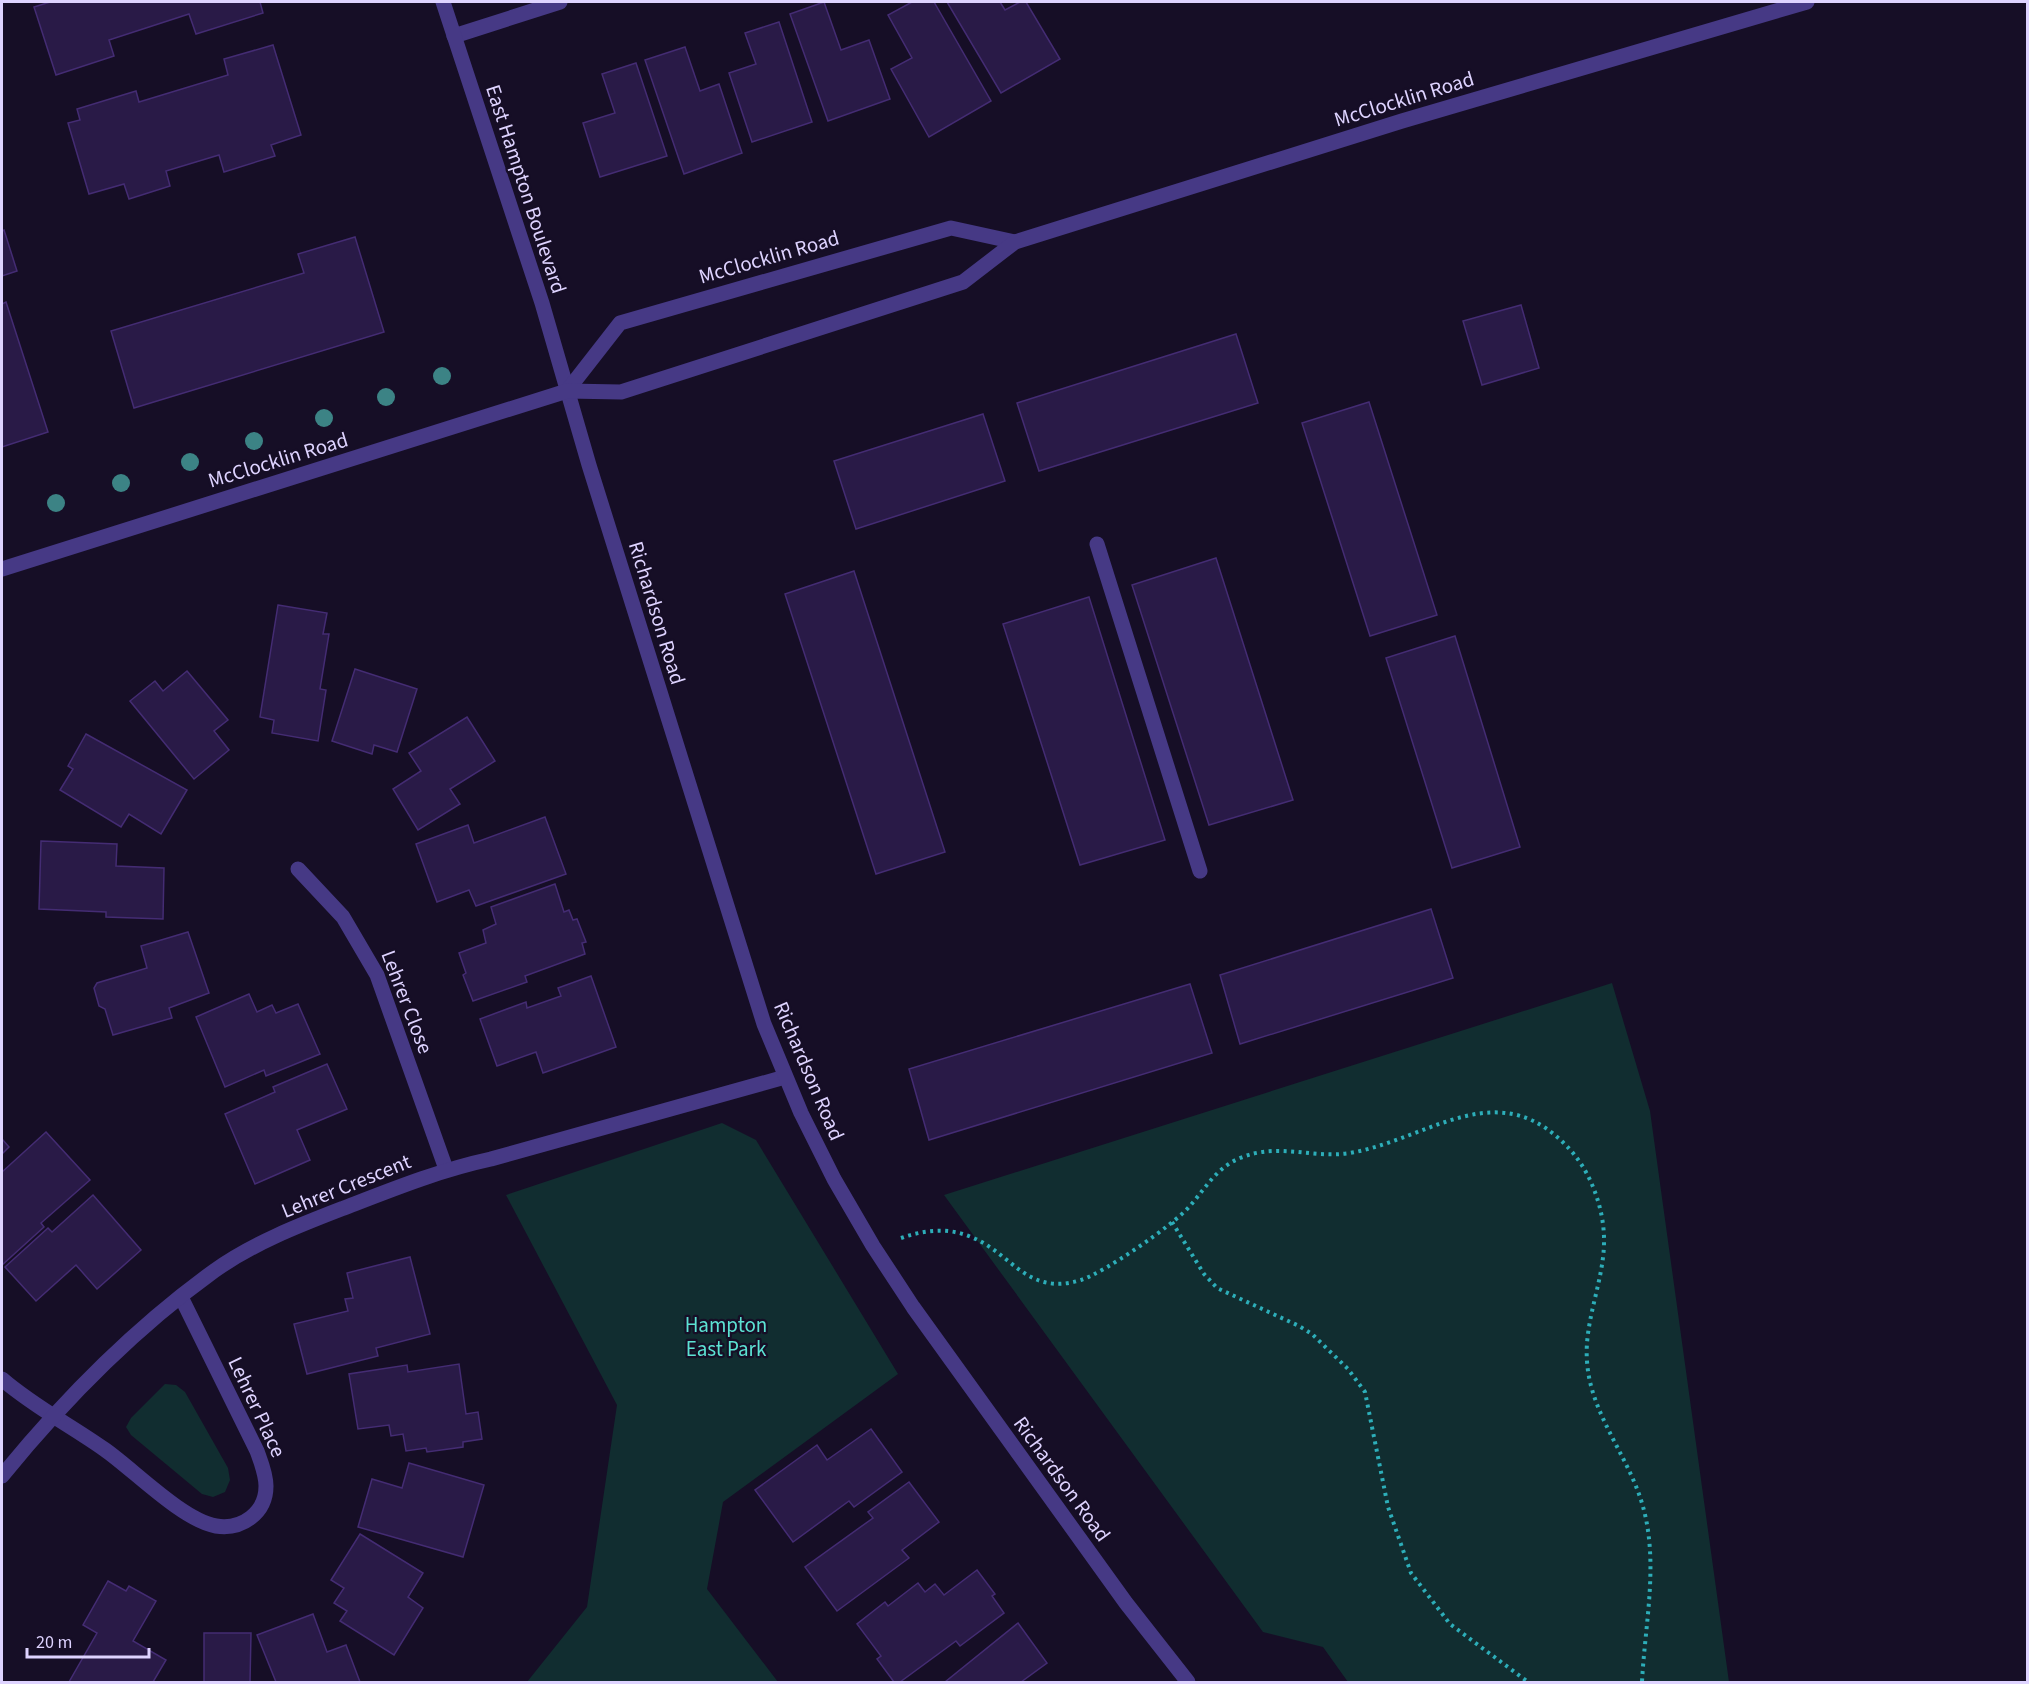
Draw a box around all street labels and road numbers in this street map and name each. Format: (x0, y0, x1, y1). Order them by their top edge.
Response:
street label: McClocklin Road (1330, 63, 1478, 135)
street label: East Hampton Boulevard (478, 81, 574, 297)
street label: McClocklin Road (695, 223, 843, 291)
street label: McClocklin Road (204, 424, 352, 496)
street label: Richardson Road (621, 538, 693, 688)
street label: Lehrer Close (374, 946, 440, 1058)
street label: Richardson Road (766, 997, 852, 1145)
street label: Lehrer Crescent (277, 1146, 415, 1226)
street label: Lehrer Place (221, 1352, 293, 1462)
street label: Richardson Road (1006, 1410, 1118, 1548)

